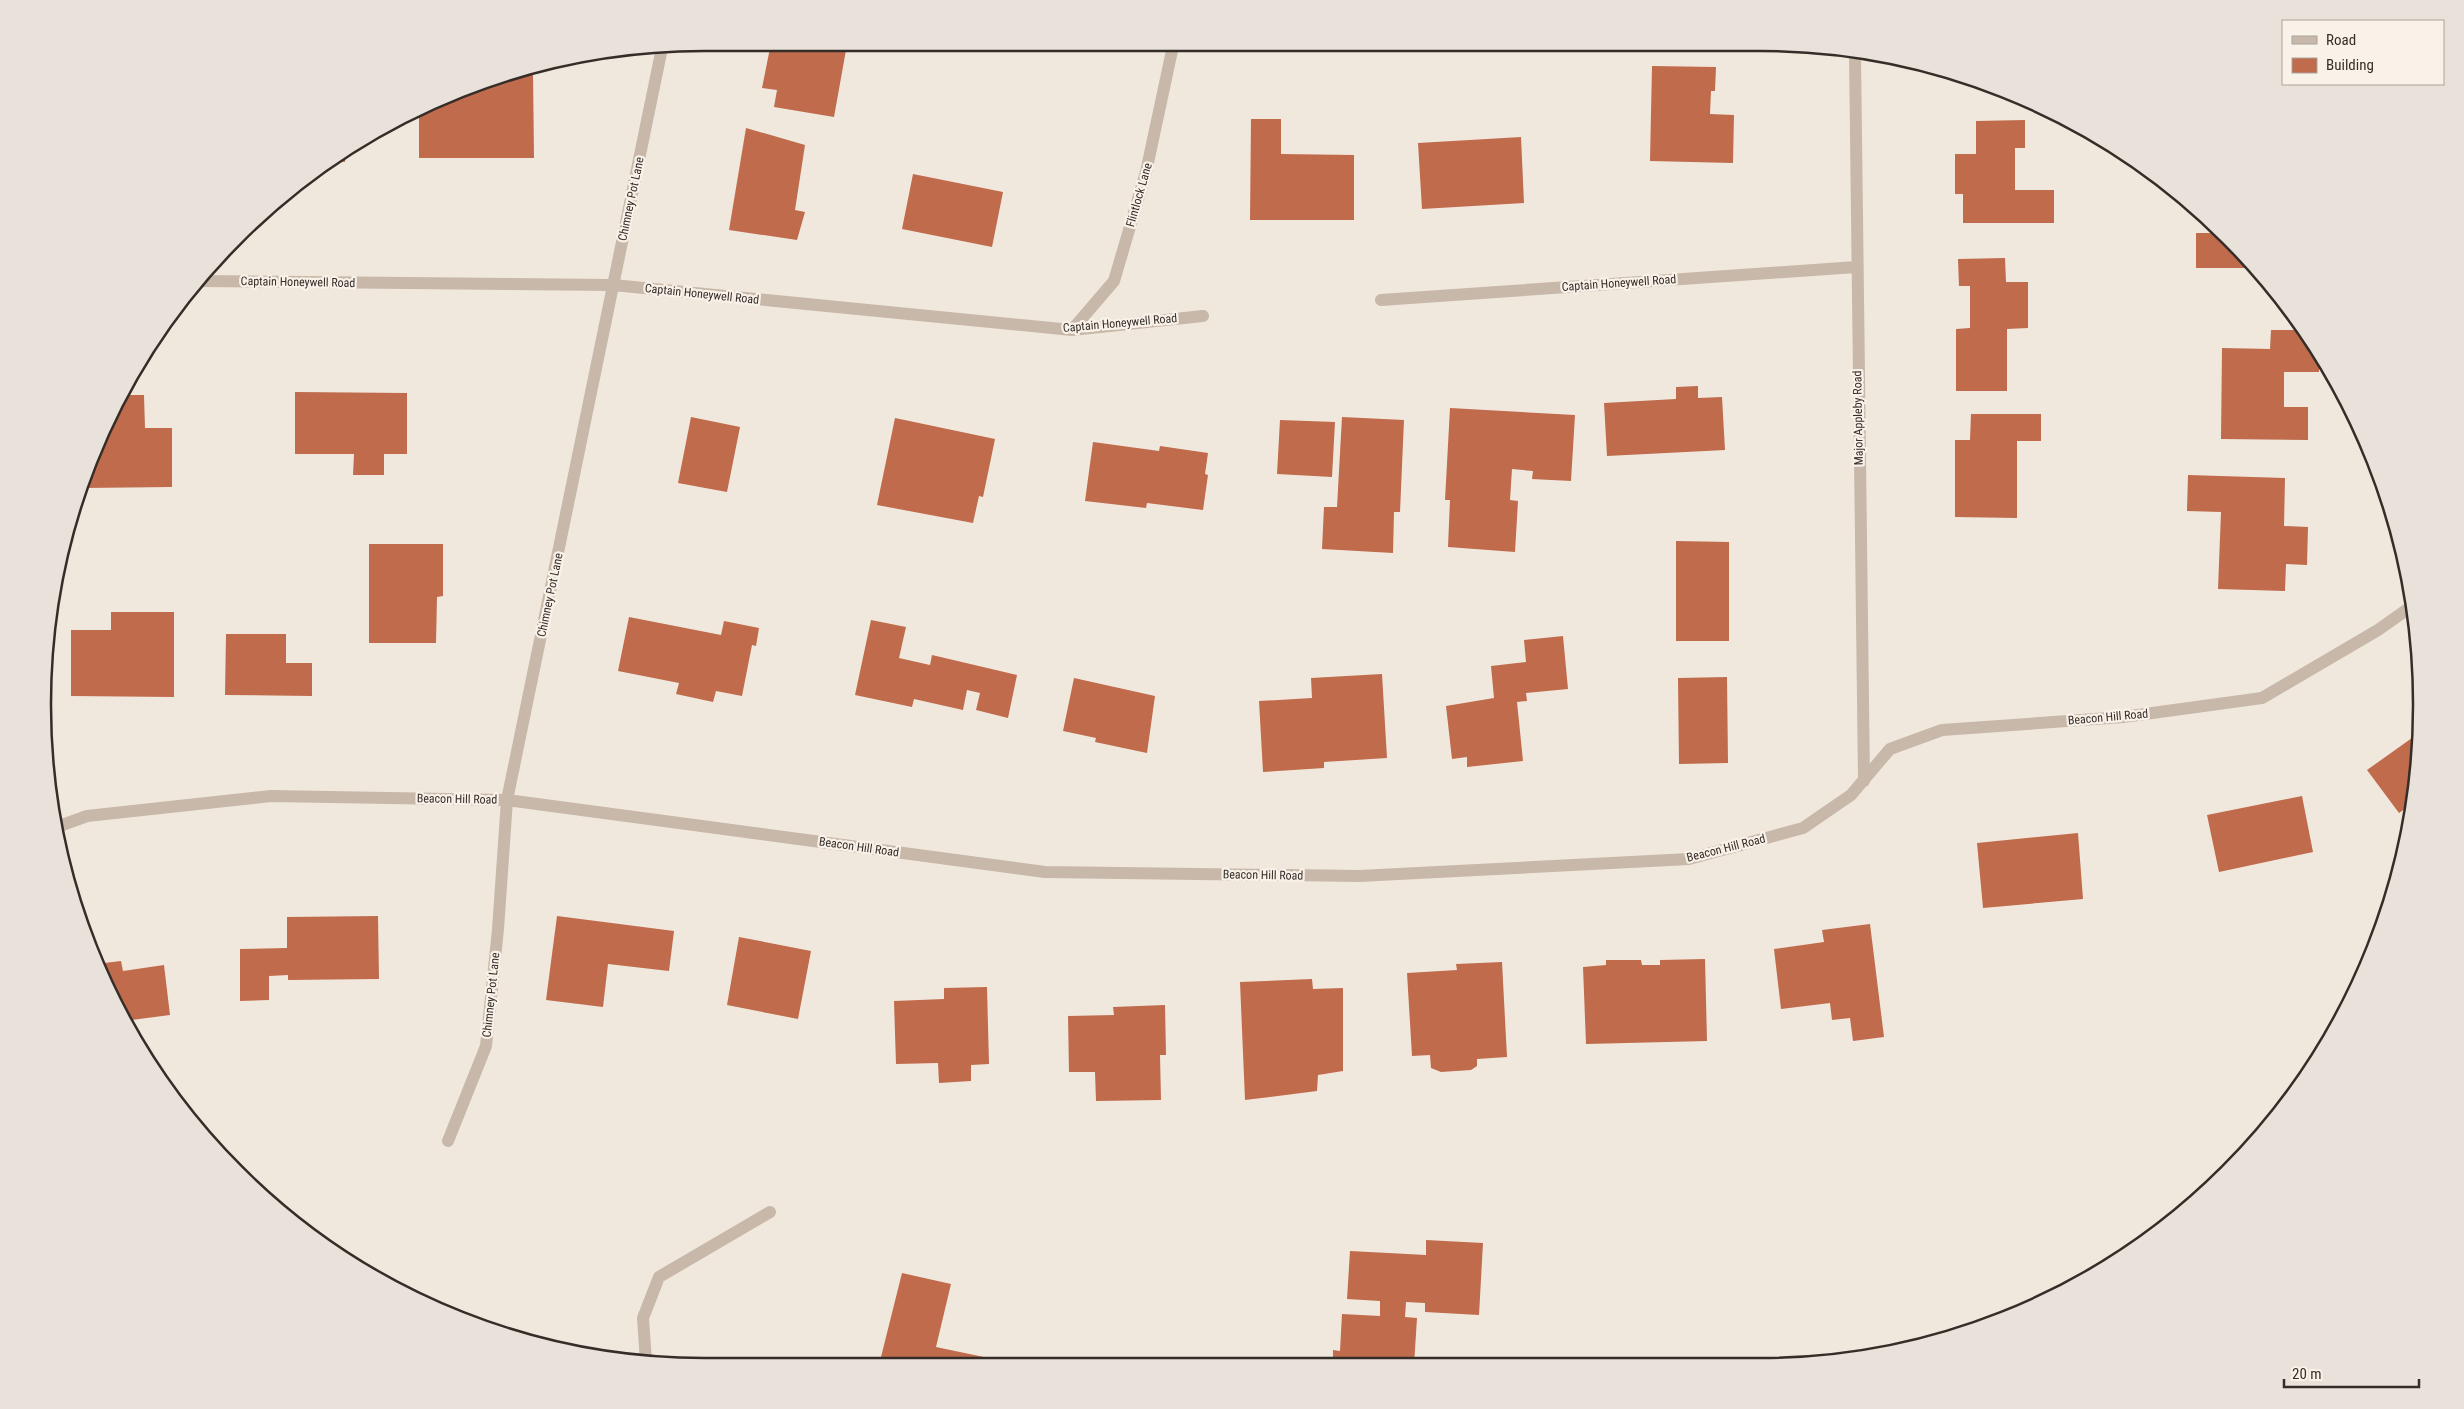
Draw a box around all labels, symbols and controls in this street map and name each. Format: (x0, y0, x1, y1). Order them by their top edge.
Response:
legend (2282, 20, 2444, 85)
text: Road (2326, 31, 2356, 49)
text: Building (2326, 56, 2374, 74)
street label: Chimney Pot Lane (615, 155, 647, 242)
street label: Flintlock Lane (1123, 161, 1155, 229)
street label: Captain Honeywell Road (1561, 272, 1677, 294)
street label: Captain Honeywell Road (241, 274, 356, 290)
street label: Captain Honeywell Road (644, 281, 760, 307)
street label: Captain Honeywell Road (1062, 311, 1178, 335)
street label: Major Appleby Road (1850, 370, 1866, 466)
street label: Chimney Pot Lane (534, 551, 566, 638)
street label: Beacon Hill Road (2067, 707, 2149, 727)
street label: Beacon Hill Road (417, 791, 497, 807)
street label: Beacon Hill Road (1685, 831, 1767, 865)
street label: Beacon Hill Road (818, 834, 900, 860)
street label: Beacon Hill Road (1223, 867, 1303, 883)
street label: Chimney Pot Lane (480, 951, 502, 1038)
scale bar (2284, 1356, 2419, 1388)
text: 20 m (2292, 1365, 2322, 1383)

